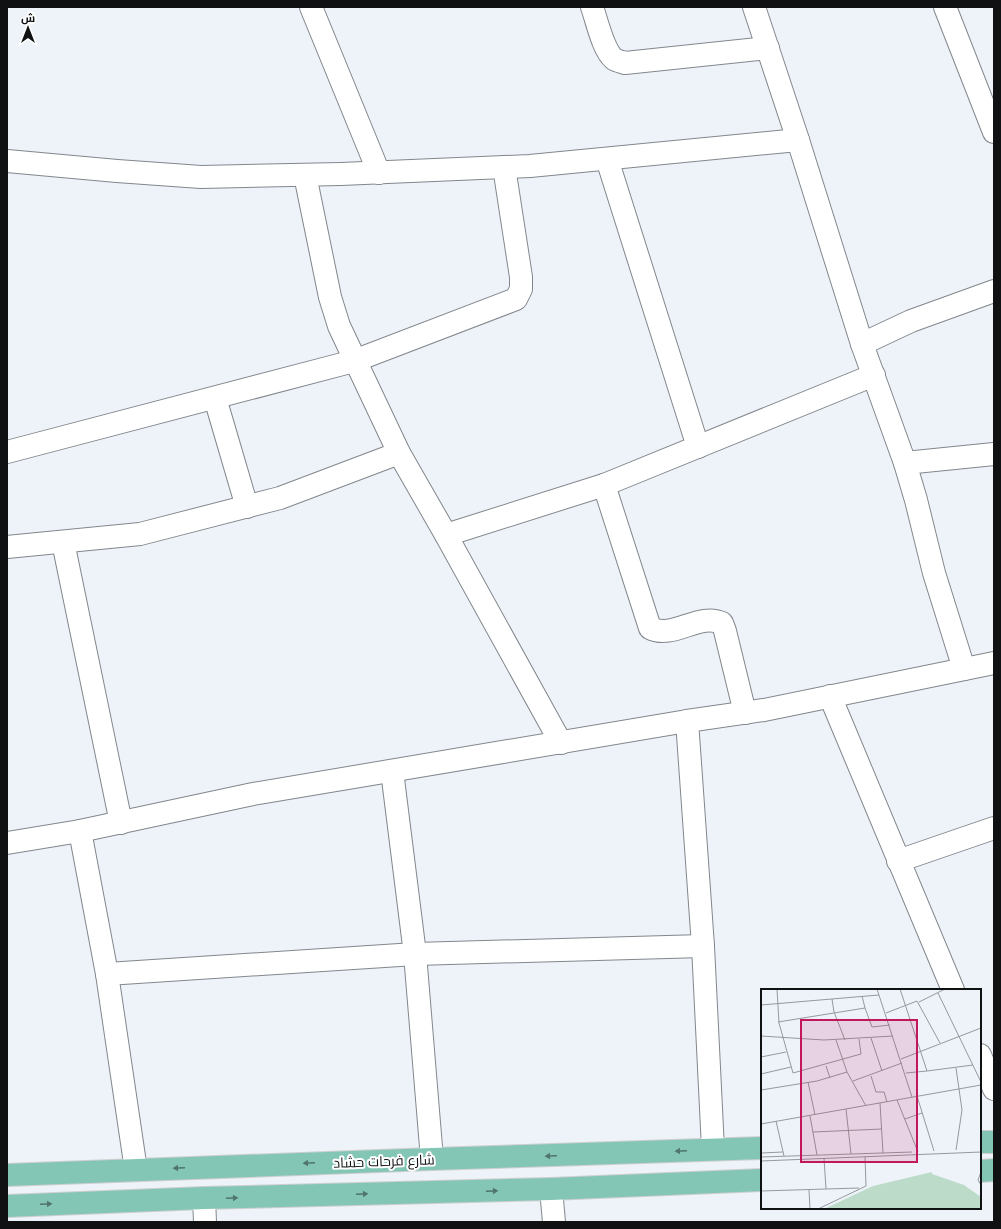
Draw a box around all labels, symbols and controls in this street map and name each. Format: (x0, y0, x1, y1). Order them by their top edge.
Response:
north arrow (8, 8, 48, 48)
text: ش (21, 12, 35, 25)
inset map (761, 989, 981, 1209)
one-way arrow (675, 1147, 687, 1154)
street label: شارع فرحات حشاد (333, 1151, 435, 1172)
one-way arrow (545, 1152, 557, 1159)
one-way arrow (303, 1160, 315, 1167)
one-way arrow (173, 1165, 185, 1172)
one-way arrow (486, 1188, 499, 1194)
one-way arrow (356, 1191, 369, 1197)
one-way arrow (226, 1194, 238, 1201)
one-way arrow (40, 1201, 52, 1208)

